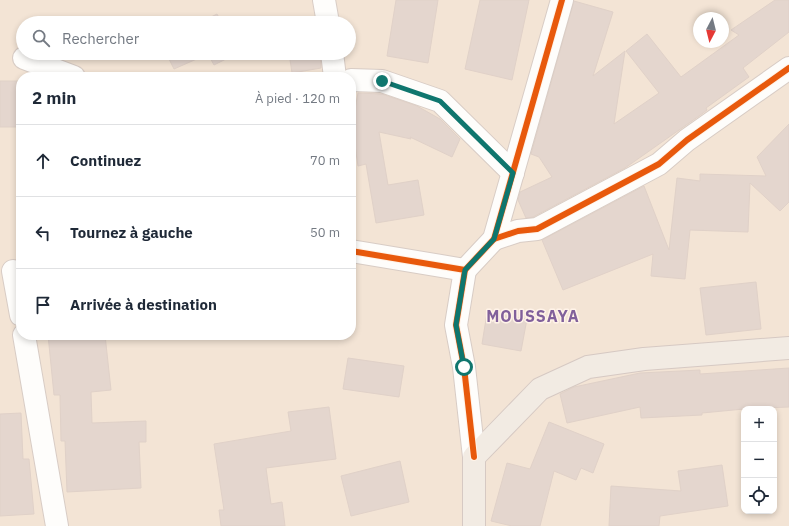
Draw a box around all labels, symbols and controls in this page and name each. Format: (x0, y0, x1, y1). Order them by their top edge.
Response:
north arrow (693, 12, 729, 48)
search box (16, 16, 356, 60)
icon: search (30, 27, 52, 49)
text: Rechercher (62, 29, 139, 48)
route end (373, 72, 391, 90)
text: 2 min (32, 87, 76, 109)
text: À pied · 120 m (255, 90, 340, 107)
icon: ahead (32, 150, 54, 172)
text: Continuez (70, 151, 141, 170)
text: 70 m (310, 152, 340, 169)
icon: left (32, 222, 54, 244)
text: Tournez à gauche (70, 223, 193, 242)
text: 50 m (310, 224, 340, 241)
icon: arrive (32, 294, 54, 316)
text: Arrivée à destination (70, 295, 217, 314)
district label: MOUSSAYA (486, 306, 580, 326)
route start (455, 358, 473, 376)
map controls (741, 406, 777, 514)
button: + (741, 406, 777, 442)
button: − (741, 442, 777, 478)
button: locate (741, 478, 777, 514)

